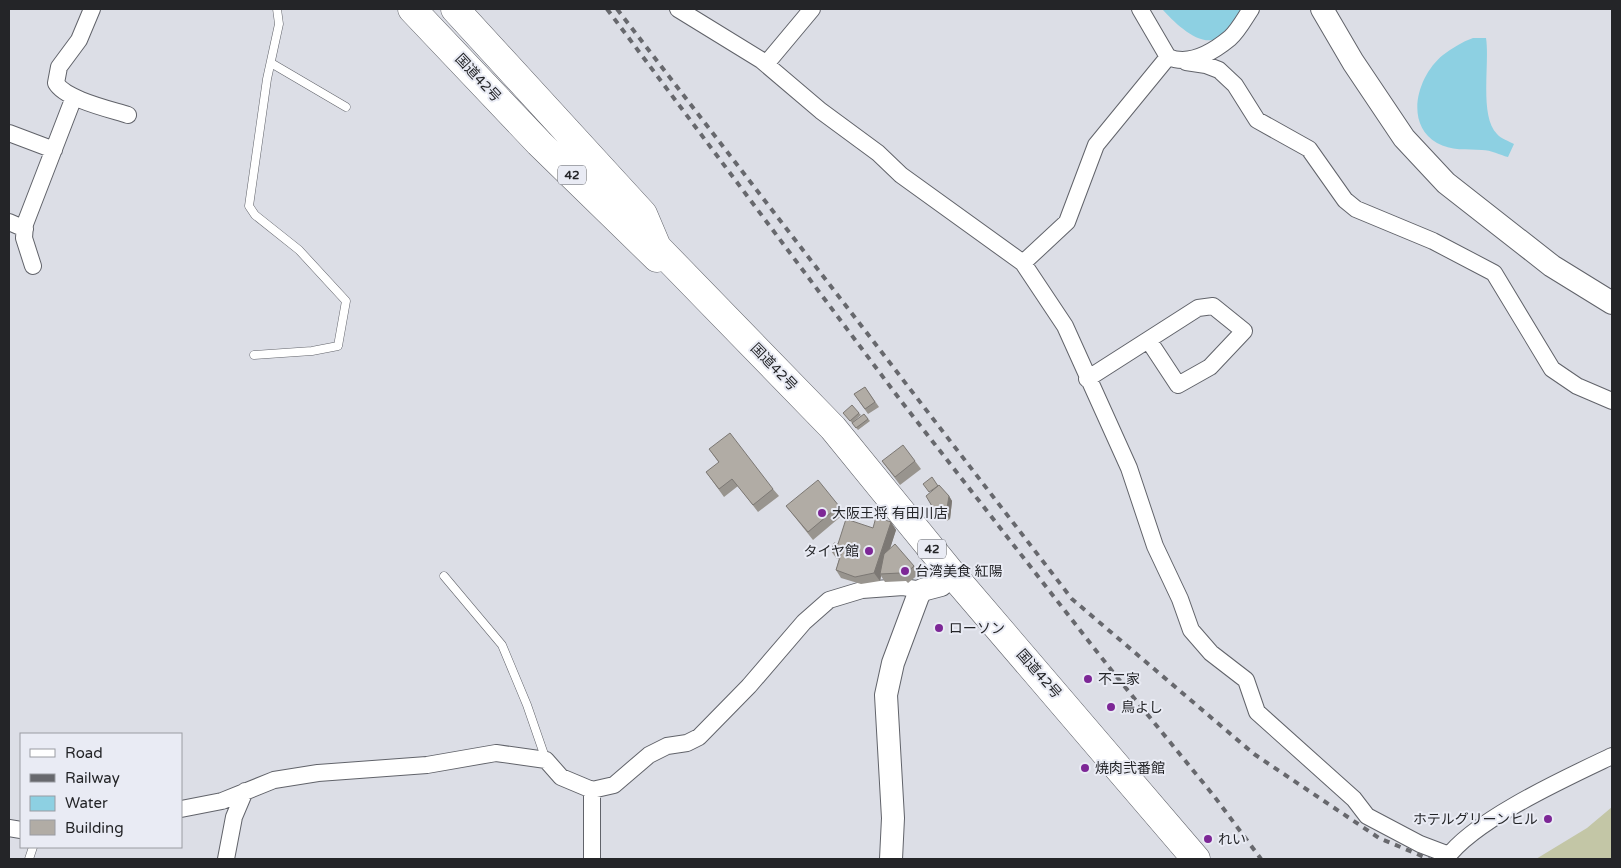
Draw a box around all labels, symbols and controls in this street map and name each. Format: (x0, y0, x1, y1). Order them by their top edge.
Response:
street label: 国道42号 (451, 50, 505, 106)
road number: 42 (558, 166, 586, 184)
street label: 国道42号 (747, 340, 801, 394)
place label: 大阪王将 有田川店 (832, 505, 948, 522)
marker: 大阪王将 有田川店 (816, 507, 828, 519)
road number: 42 (918, 540, 946, 558)
place label: タイヤ館 (803, 543, 859, 560)
marker: タイヤ館 (863, 545, 875, 557)
place label: 台湾美食 紅陽 (915, 563, 1003, 580)
marker: 台湾美食 紅陽 (899, 565, 911, 577)
place label: ローソン (949, 620, 1005, 637)
marker: ローソン (933, 622, 945, 634)
street label: 国道42号 (1013, 646, 1065, 702)
place label: 不二家 (1098, 671, 1140, 688)
marker: 不二家 (1082, 673, 1094, 685)
place label: 鳥よし (1121, 699, 1163, 716)
marker: 鳥よし (1105, 701, 1117, 713)
legend (20, 733, 182, 848)
text: Road (65, 744, 103, 762)
place label: 焼肉弐番館 (1095, 760, 1165, 777)
marker: 焼肉弐番館 (1079, 762, 1091, 774)
text: Railway (65, 769, 120, 787)
text: Water (65, 794, 108, 812)
place label: ホテルグリーンヒル (1413, 811, 1538, 828)
marker: ホテルグリーンヒル (1542, 813, 1554, 825)
text: Building (65, 819, 124, 837)
place label: れい (1218, 831, 1246, 848)
marker: れい (1202, 833, 1214, 845)

